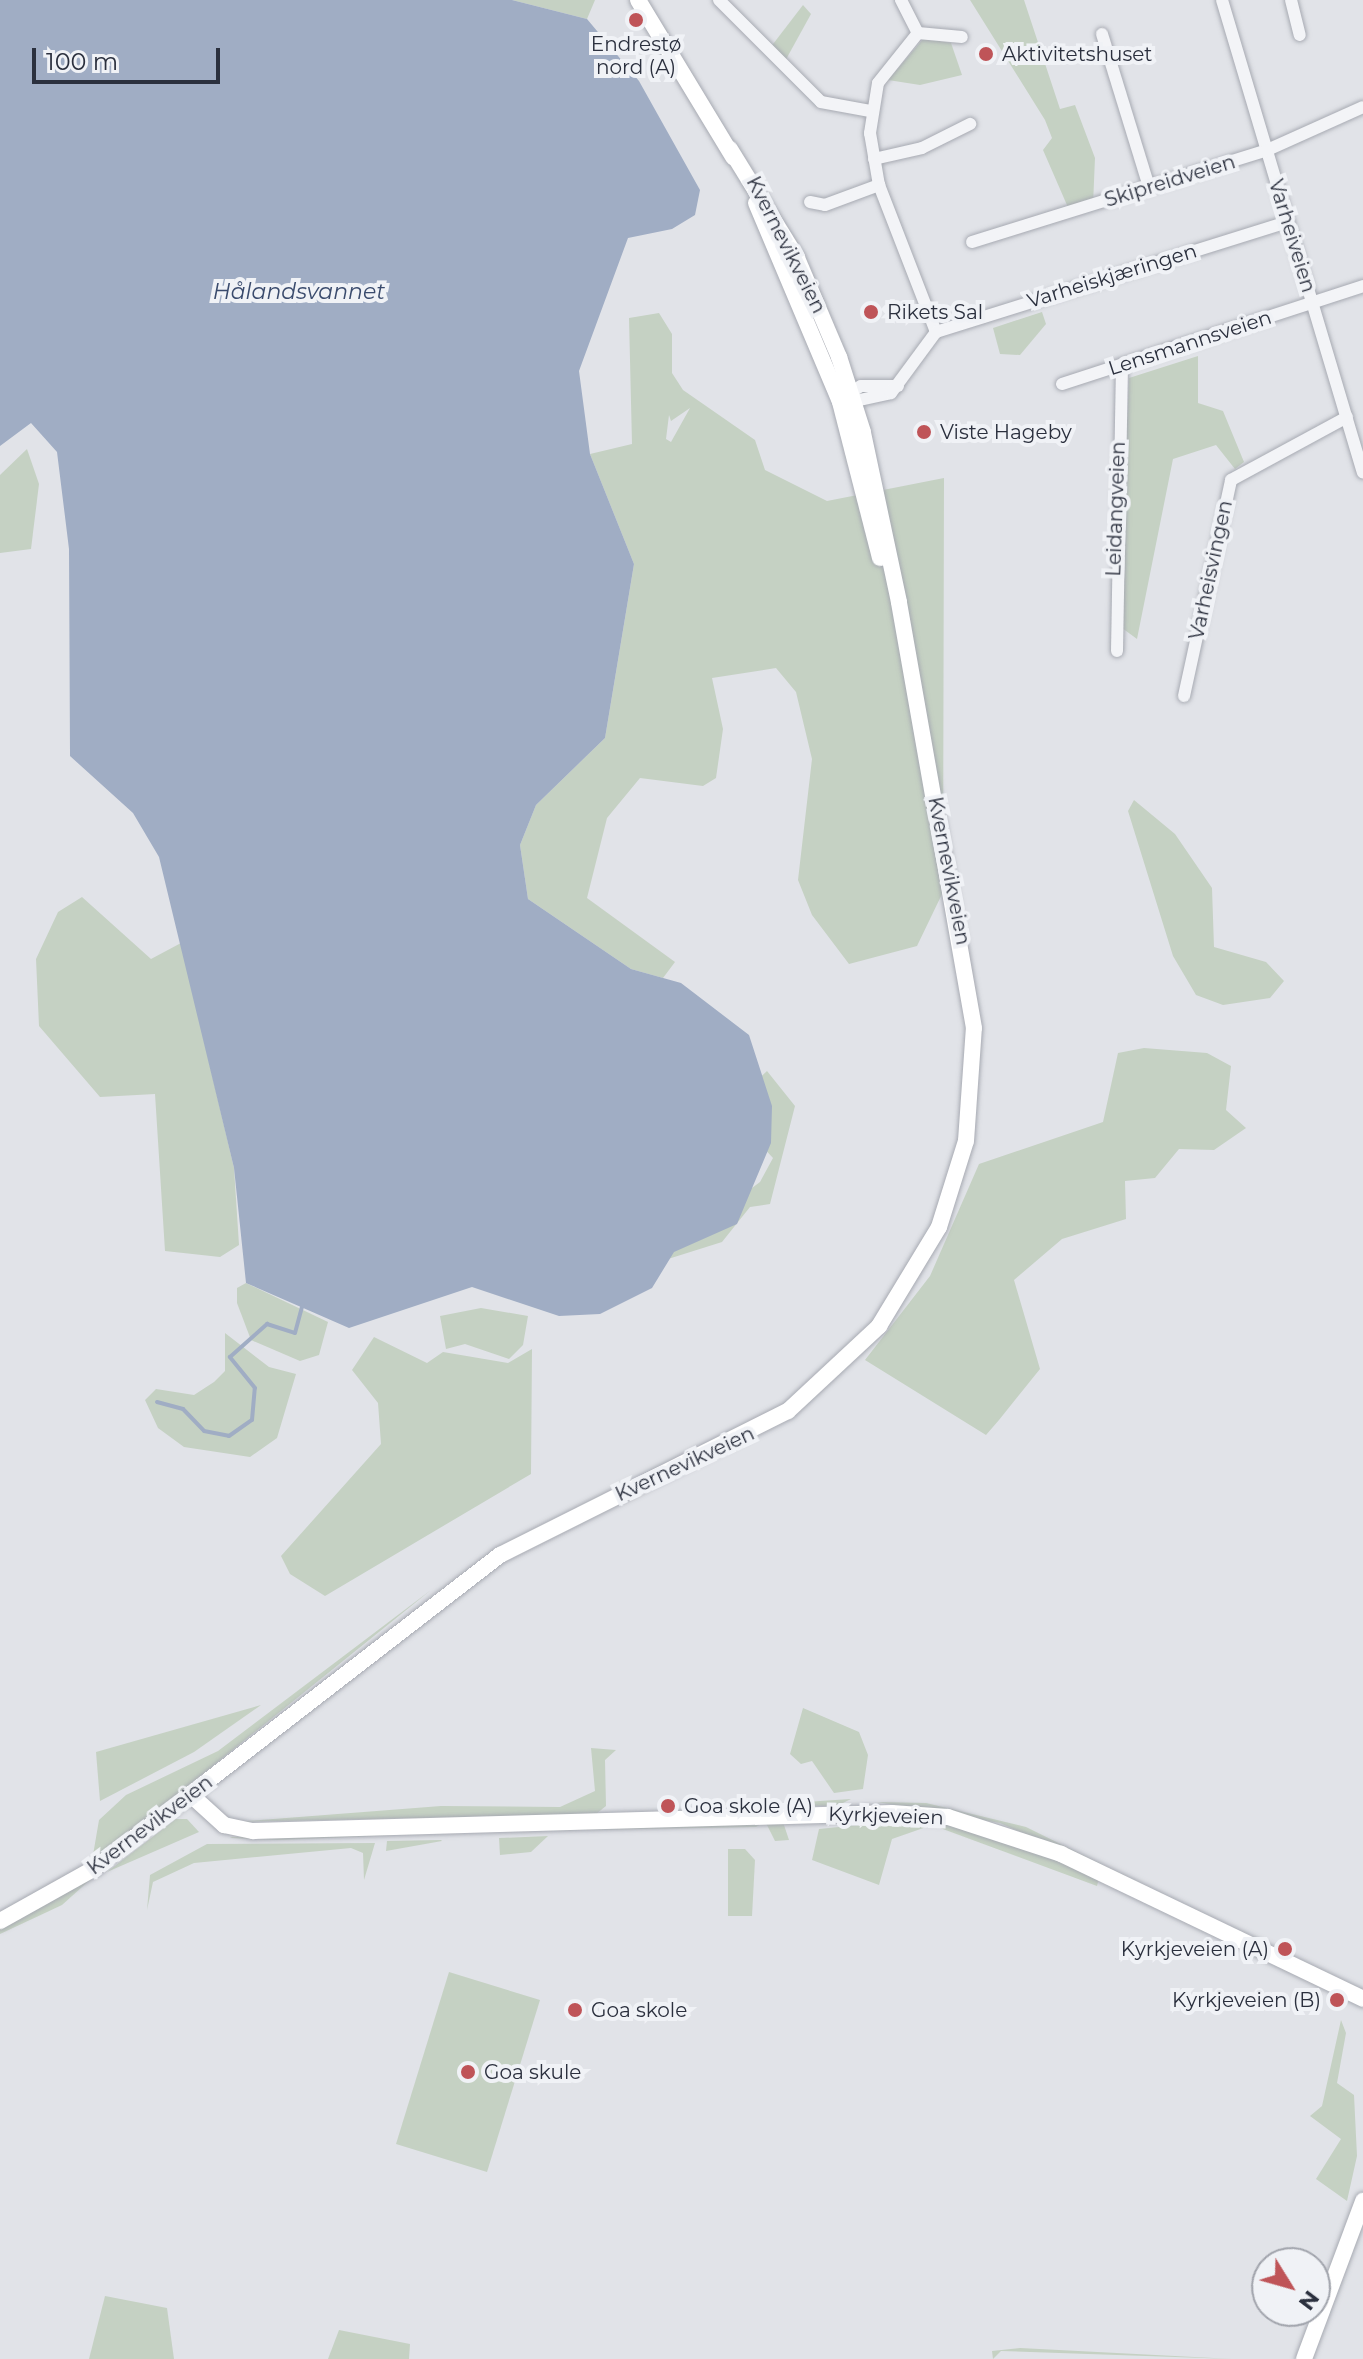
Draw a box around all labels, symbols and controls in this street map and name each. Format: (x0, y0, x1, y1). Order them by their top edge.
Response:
marker: Endrestø nord (A) (627, 11, 645, 29)
scale bar (36, 32, 224, 82)
place label: Endrestø nord (A) (591, 32, 681, 79)
place label: Aktivitetshuset (1002, 42, 1152, 66)
marker: Aktivitetshuset (977, 45, 995, 63)
text: 100 m (46, 47, 118, 76)
street label: Skipreidveien (1102, 150, 1238, 212)
street label: Kvernevikveien (741, 172, 831, 318)
street label: Varheiveien (1263, 176, 1321, 296)
street label: Varheiskjæringen (1024, 239, 1200, 313)
water label: Hålandsvannet (213, 279, 385, 305)
place label: Rikets Sal (887, 300, 983, 324)
marker: Rikets Sal (862, 303, 880, 321)
street label: Lensmannsveien (1105, 305, 1275, 381)
place label: Viste Hageby (940, 420, 1072, 444)
marker: Viste Hageby (915, 423, 933, 441)
street label: Leidangveien (1102, 441, 1130, 577)
street label: Varheisvingen (1184, 498, 1238, 642)
street label: Kvernevikveien (923, 795, 975, 947)
street label: Kvernevikveien (612, 1421, 758, 1507)
street label: Kvernevikveien (83, 1770, 217, 1880)
place label: Goa skole (A) (684, 1794, 813, 1818)
marker: Goa skole (A) (659, 1797, 677, 1815)
street label: Kyrkjeveien (828, 1802, 944, 1830)
place label: Kyrkjeveien (A) (1121, 1937, 1269, 1961)
marker: Kyrkjeveien (A) (1276, 1940, 1294, 1958)
place label: Kyrkjeveien (B) (1172, 1988, 1321, 2012)
marker: Kyrkjeveien (B) (1328, 1991, 1346, 2009)
place label: Goa skole (591, 1998, 687, 2022)
marker: Goa skole (566, 2001, 584, 2019)
place label: Goa skule (484, 2060, 581, 2084)
marker: Goa skule (459, 2063, 477, 2081)
north arrow (1251, 2247, 1331, 2327)
text: N (1293, 2285, 1325, 2316)

